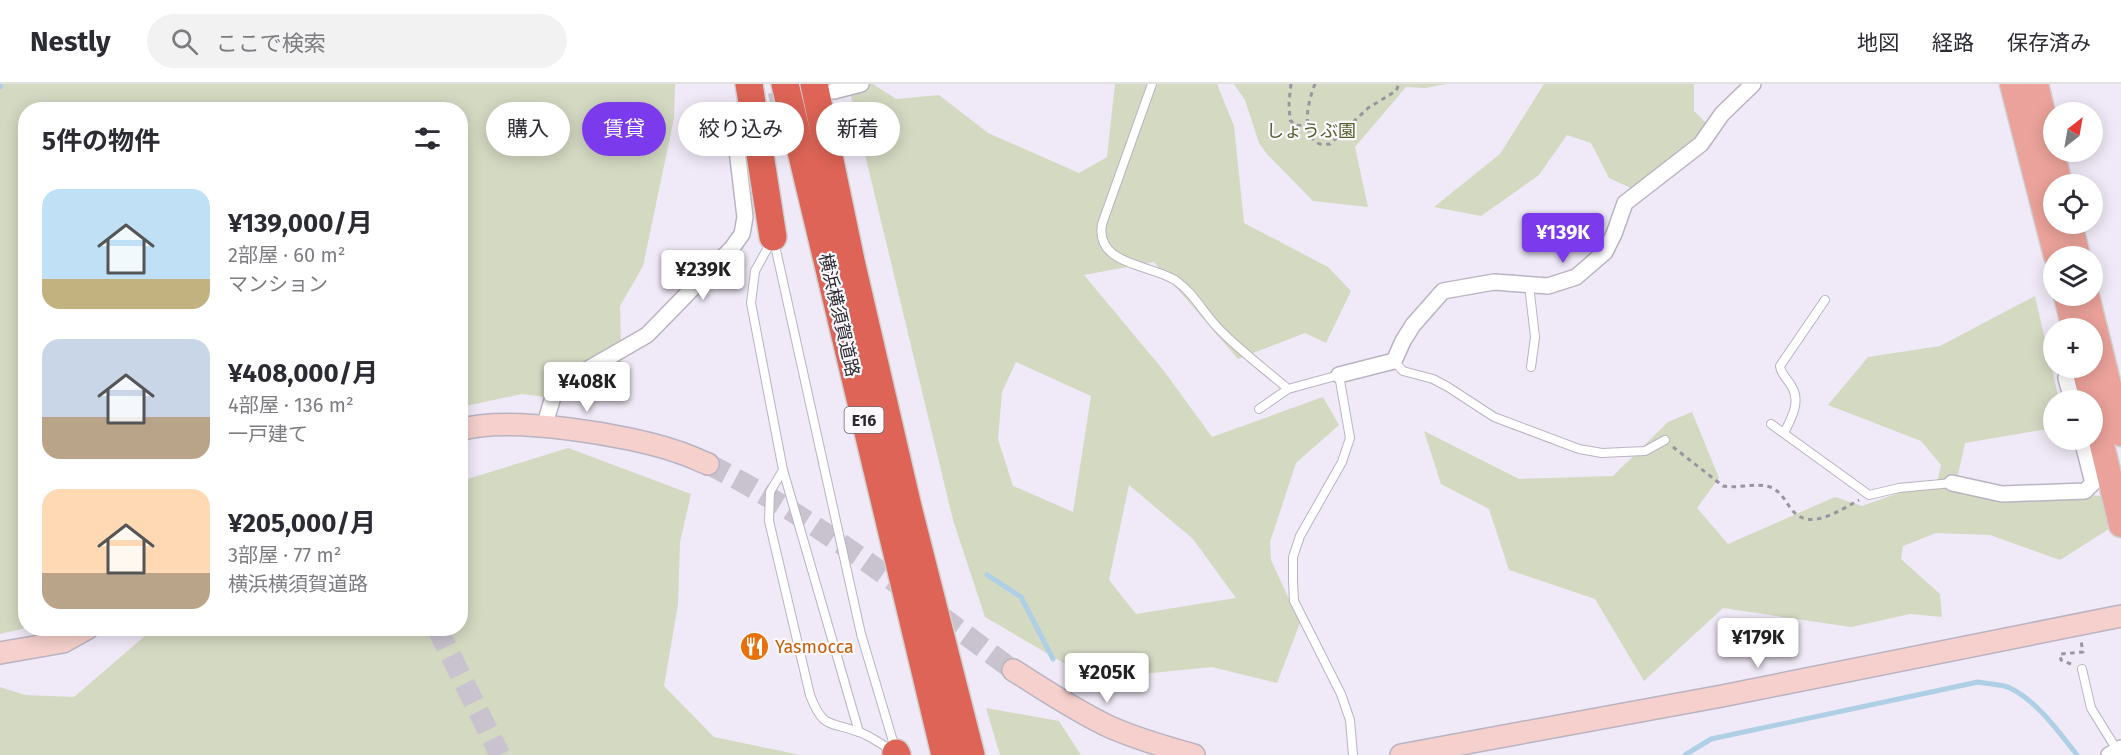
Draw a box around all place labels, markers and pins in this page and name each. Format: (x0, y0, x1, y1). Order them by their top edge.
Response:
pin: ¥139K (1521, 213, 1605, 264)
pin: ¥239K (661, 250, 745, 301)
pin: ¥408K (545, 362, 629, 413)
pin: ¥179K (1716, 618, 1800, 669)
restaurant icon: Yasmocca (738, 631, 770, 663)
place label: Yasmocca (775, 636, 854, 658)
pin: ¥205K (1065, 653, 1149, 704)

